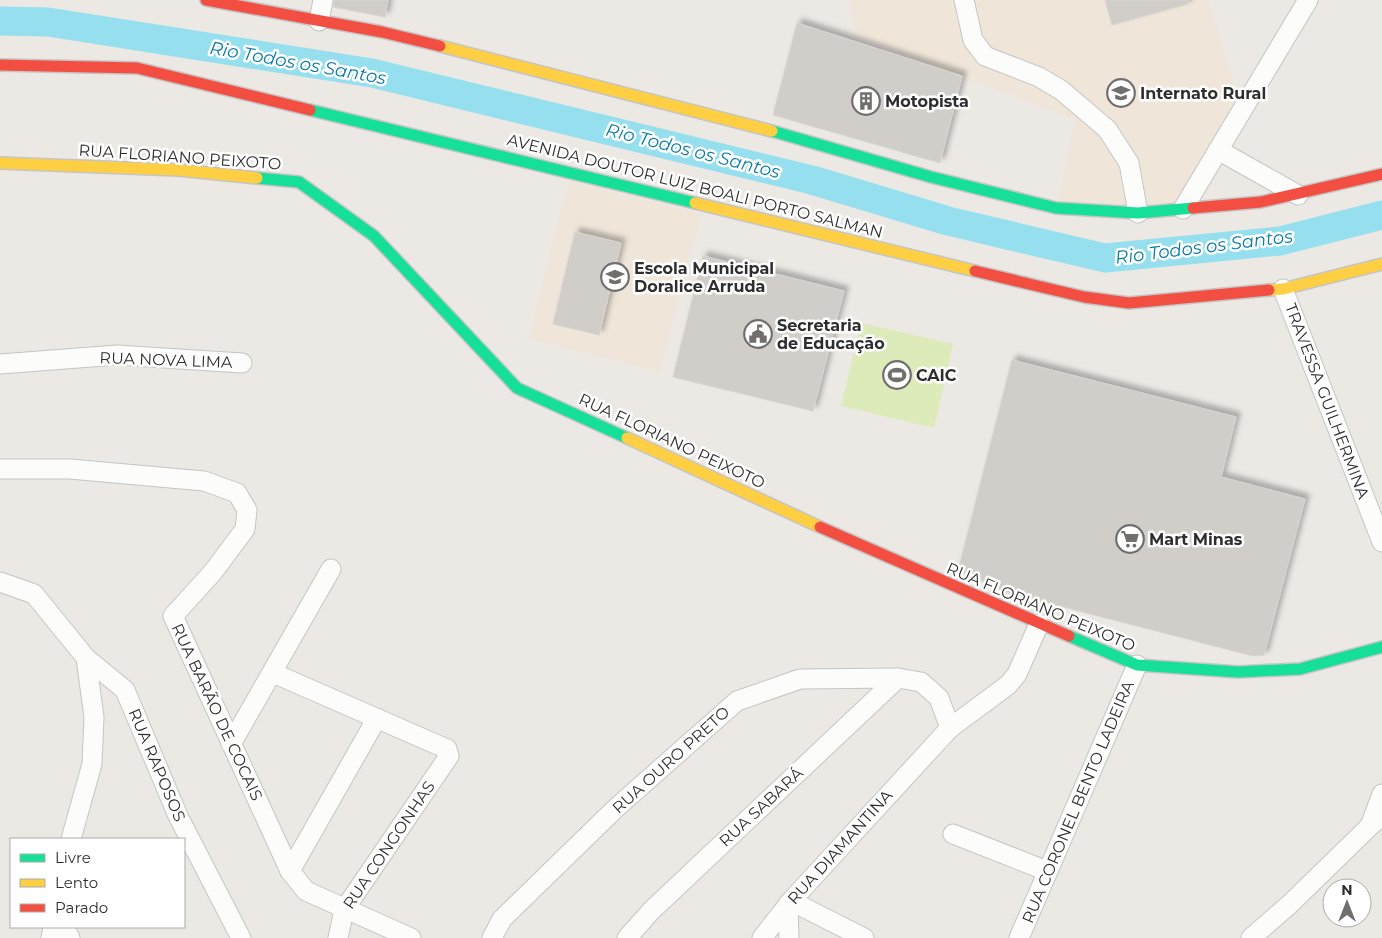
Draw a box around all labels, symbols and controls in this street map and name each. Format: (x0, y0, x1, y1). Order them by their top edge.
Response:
water label: Rio Todos os Santos (208, 37, 388, 89)
school or university icon: Internato Rural (1106, 78, 1136, 108)
place label: Internato Rural (1140, 84, 1266, 103)
building icon: Motopista (851, 86, 881, 116)
place label: Motopista (885, 92, 969, 111)
water label: Rio Todos os Santos (604, 119, 783, 183)
street label: AVENIDA DOUTOR LUIZ BOALI PORTO SALMAN (505, 130, 885, 242)
street label: RUA FLORIANO PEIXOTO (78, 140, 282, 174)
water label: Rio Todos os Santos (1114, 225, 1294, 269)
place label: Escola Municipal Doralice Arruda (634, 259, 774, 296)
school or university icon: Escola Municipal Doralice Arruda (600, 262, 630, 292)
street label: TRAVESSA GUILHERMINA (1281, 301, 1373, 502)
place label: Secretaria de Educação (777, 316, 885, 354)
public building icon: Secretaria de Educação (743, 319, 773, 349)
street label: RUA NOVA LIMA (99, 348, 233, 372)
sports icon: CAIC (882, 360, 912, 390)
place label: CAIC (916, 366, 957, 385)
street label: RUA FLORIANO PEIXOTO (576, 389, 768, 493)
supermarket icon: Mart Minas (1115, 524, 1145, 554)
place label: Mart Minas (1149, 530, 1243, 549)
street label: RUA FLORIANO PEIXOTO (944, 559, 1138, 655)
street label: RUA BARÃO DE COCAIS (168, 620, 266, 804)
street label: RUA CORONEL BENTO LADEIRA (1018, 678, 1138, 926)
street label: RUA OURO PRETO (609, 702, 733, 818)
street label: RUA RAPOSOS (125, 706, 189, 824)
street label: RUA SABARÁ (715, 763, 807, 851)
street label: RUA CONGONHAS (339, 777, 439, 912)
street label: RUA DIAMANTINA (784, 785, 897, 908)
legend (10, 838, 185, 928)
text: Livre (55, 848, 91, 867)
text: Lento (55, 873, 98, 892)
north arrow (1322, 878, 1372, 928)
text: N (1341, 881, 1353, 899)
text: Parado (55, 898, 108, 917)

